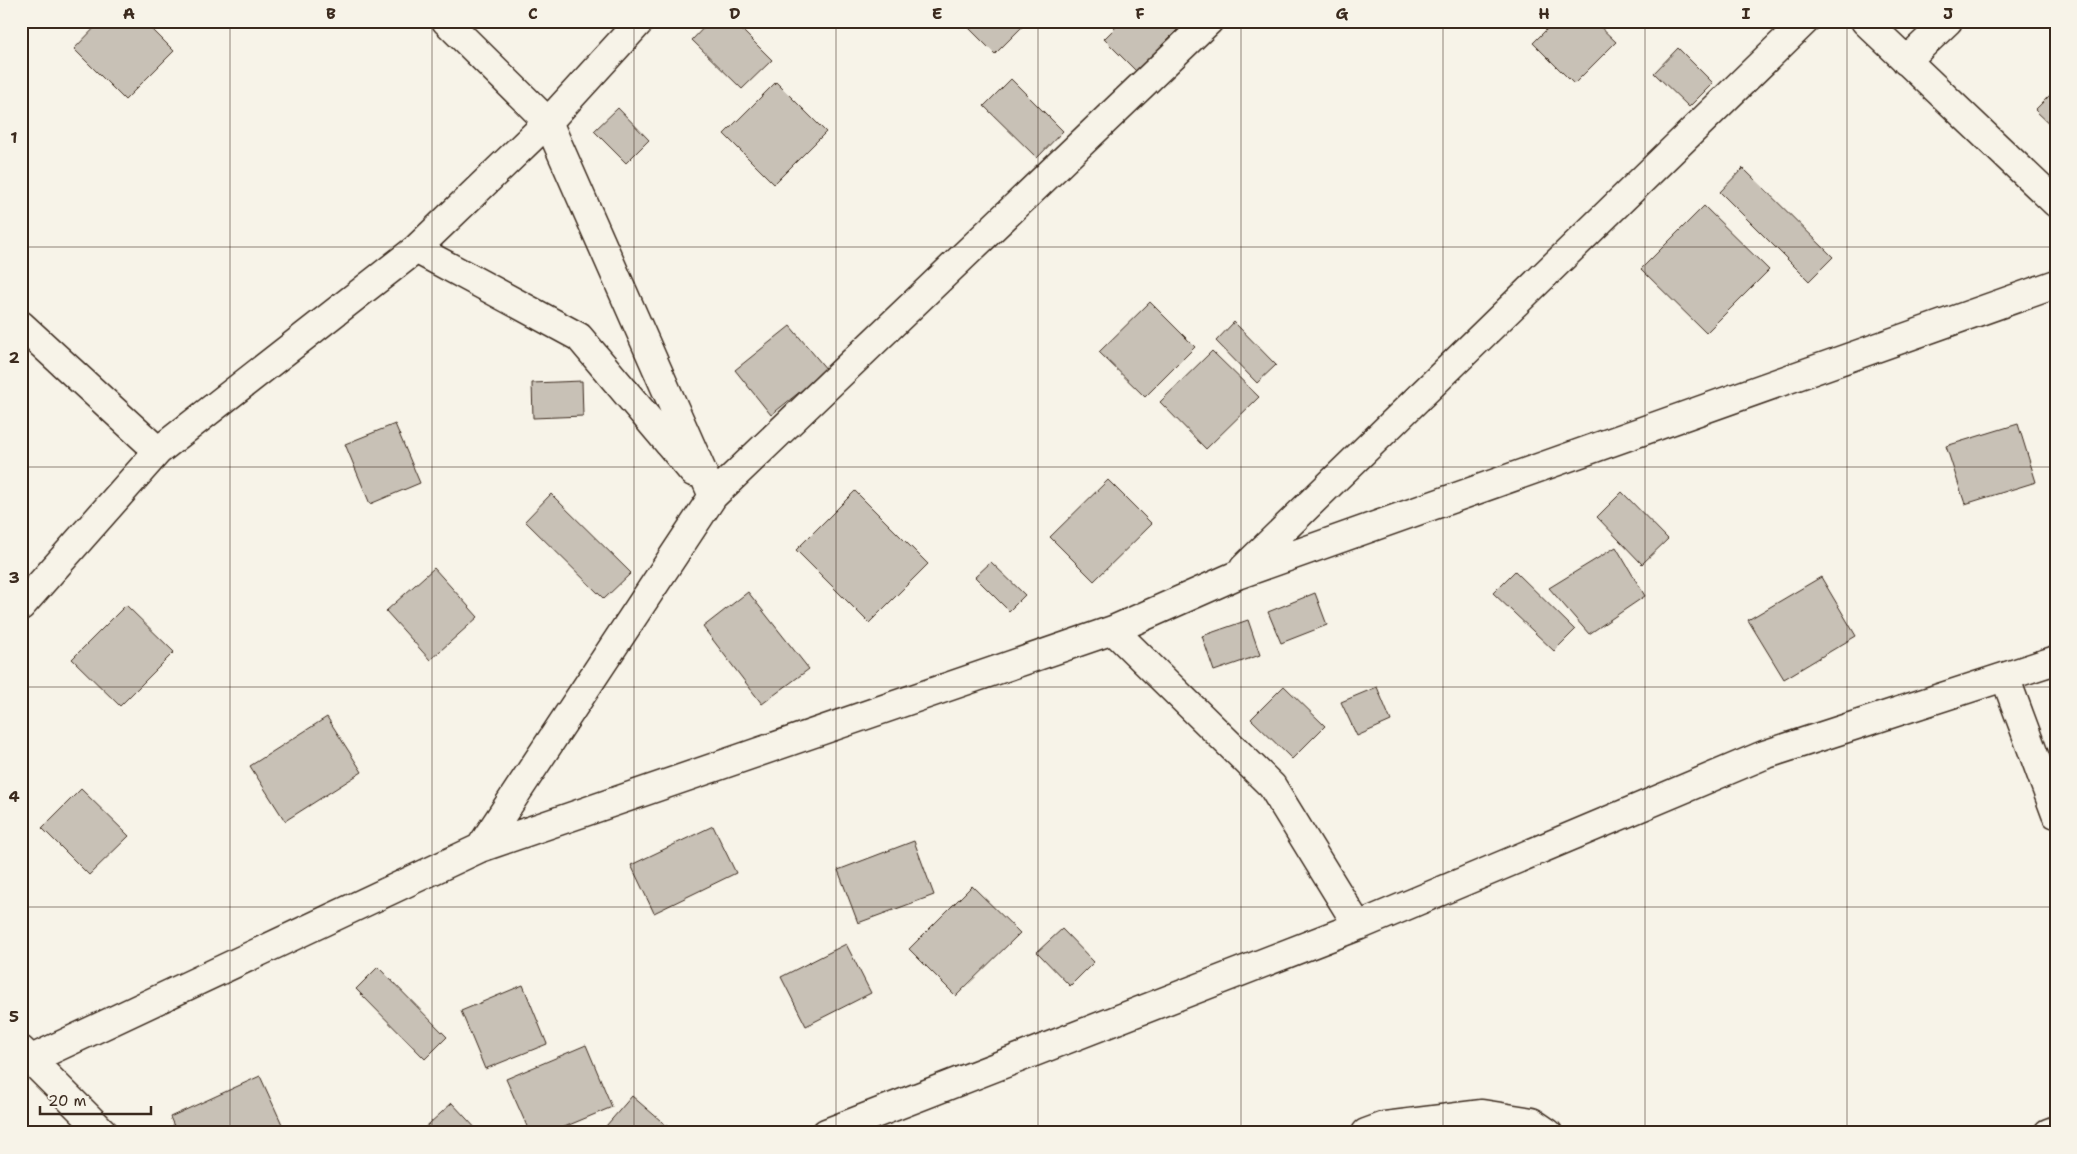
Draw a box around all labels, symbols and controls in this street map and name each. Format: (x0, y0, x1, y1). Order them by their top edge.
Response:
text: A (123, 3, 135, 24)
text: B (326, 3, 336, 24)
text: C (528, 3, 538, 24)
text: D (729, 3, 741, 24)
text: E (932, 3, 942, 24)
text: F (1135, 3, 1145, 24)
text: G (1336, 3, 1349, 24)
text: H (1538, 3, 1550, 24)
text: I (1742, 3, 1751, 24)
text: J (1943, 3, 1953, 24)
text: 1 (10, 127, 18, 148)
text: 2 (8, 347, 20, 368)
text: 3 (8, 567, 20, 588)
text: 4 (8, 786, 20, 807)
text: 5 (9, 1006, 19, 1027)
scale bar (40, 1084, 151, 1116)
text: 20 m (48, 1091, 87, 1111)

